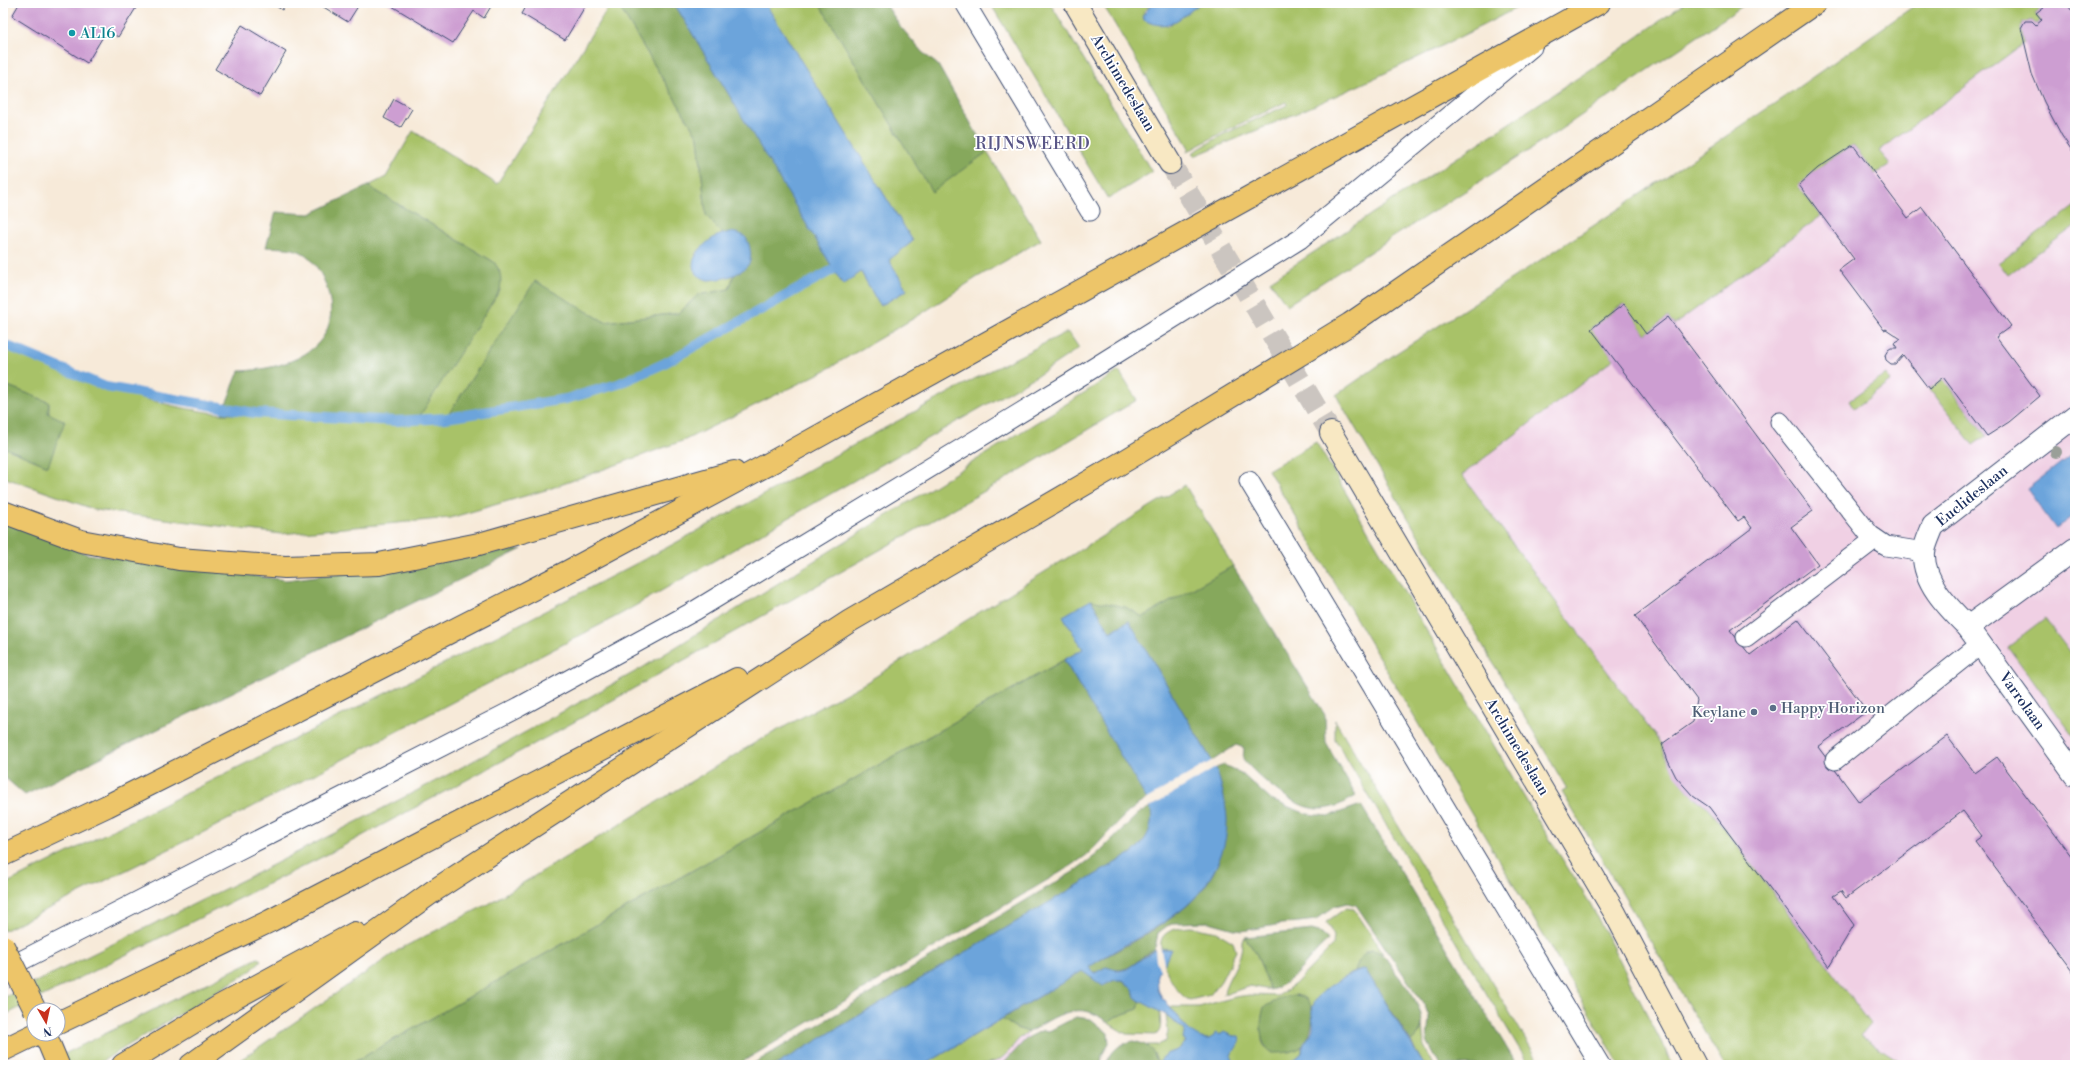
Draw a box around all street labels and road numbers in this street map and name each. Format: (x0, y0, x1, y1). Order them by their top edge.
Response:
street label: Archimedeslaan (1086, 30, 1159, 135)
street label: Euclideslaan (1932, 461, 2012, 531)
street label: Varrolaan (1994, 667, 2049, 734)
street label: Archimedeslaan (1480, 694, 1553, 799)

